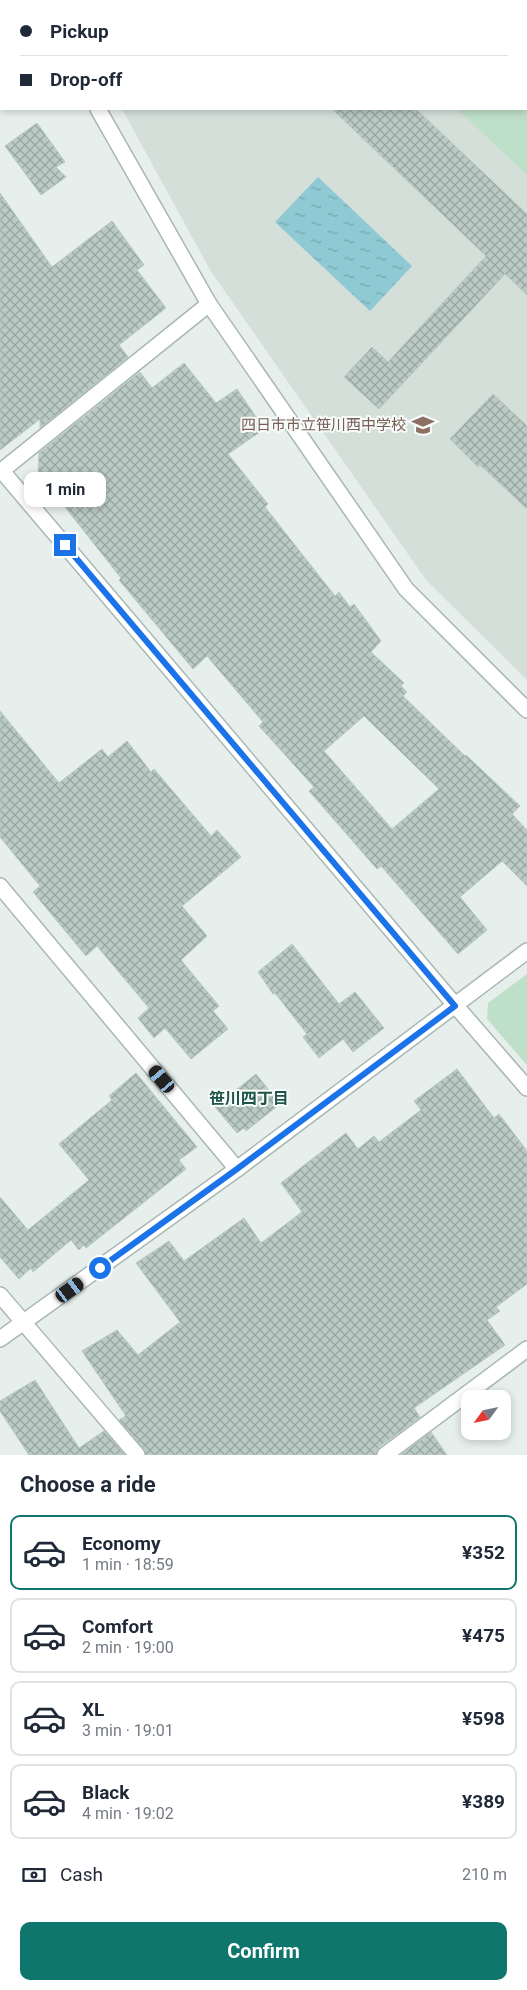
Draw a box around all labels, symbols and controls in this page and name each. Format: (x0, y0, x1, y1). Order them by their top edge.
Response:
text: Pickup (50, 20, 109, 43)
text: Drop-off (50, 68, 122, 91)
school or university icon: 四日市市立笹川西中学校 (410, 412, 436, 438)
place label: 四日市市立笹川西中学校 (241, 416, 406, 434)
callout: 1 min (24, 472, 106, 508)
text: 1 min (45, 480, 85, 499)
route end (54, 534, 76, 556)
car (146, 1063, 177, 1095)
district label: 笹川四丁目 (209, 1089, 289, 1108)
route start (89, 1257, 111, 1279)
car (53, 1275, 86, 1305)
north arrow (461, 1390, 511, 1440)
map controls (461, 1390, 511, 1440)
text: Choose a ride (20, 1472, 156, 1497)
icon: car (22, 1530, 67, 1575)
text: Economy (82, 1532, 161, 1555)
text: ¥352 (462, 1541, 505, 1564)
text: 1 min · 18:59 (82, 1555, 174, 1574)
icon: car (22, 1613, 67, 1658)
text: Comfort (82, 1615, 153, 1638)
text: ¥475 (462, 1624, 505, 1647)
text: 2 min · 19:00 (82, 1638, 174, 1657)
icon: car (22, 1696, 67, 1741)
text: XL (82, 1698, 104, 1721)
text: ¥598 (462, 1707, 505, 1730)
text: 3 min · 19:01 (82, 1721, 174, 1740)
icon: car (22, 1779, 67, 1824)
text: Black (82, 1781, 129, 1804)
text: ¥389 (462, 1790, 505, 1813)
text: 4 min · 19:02 (82, 1804, 174, 1823)
icon: cash (20, 1861, 48, 1889)
text: Cash (60, 1863, 103, 1886)
text: 210 m (462, 1865, 507, 1884)
button: Confirm (20, 1922, 507, 1980)

